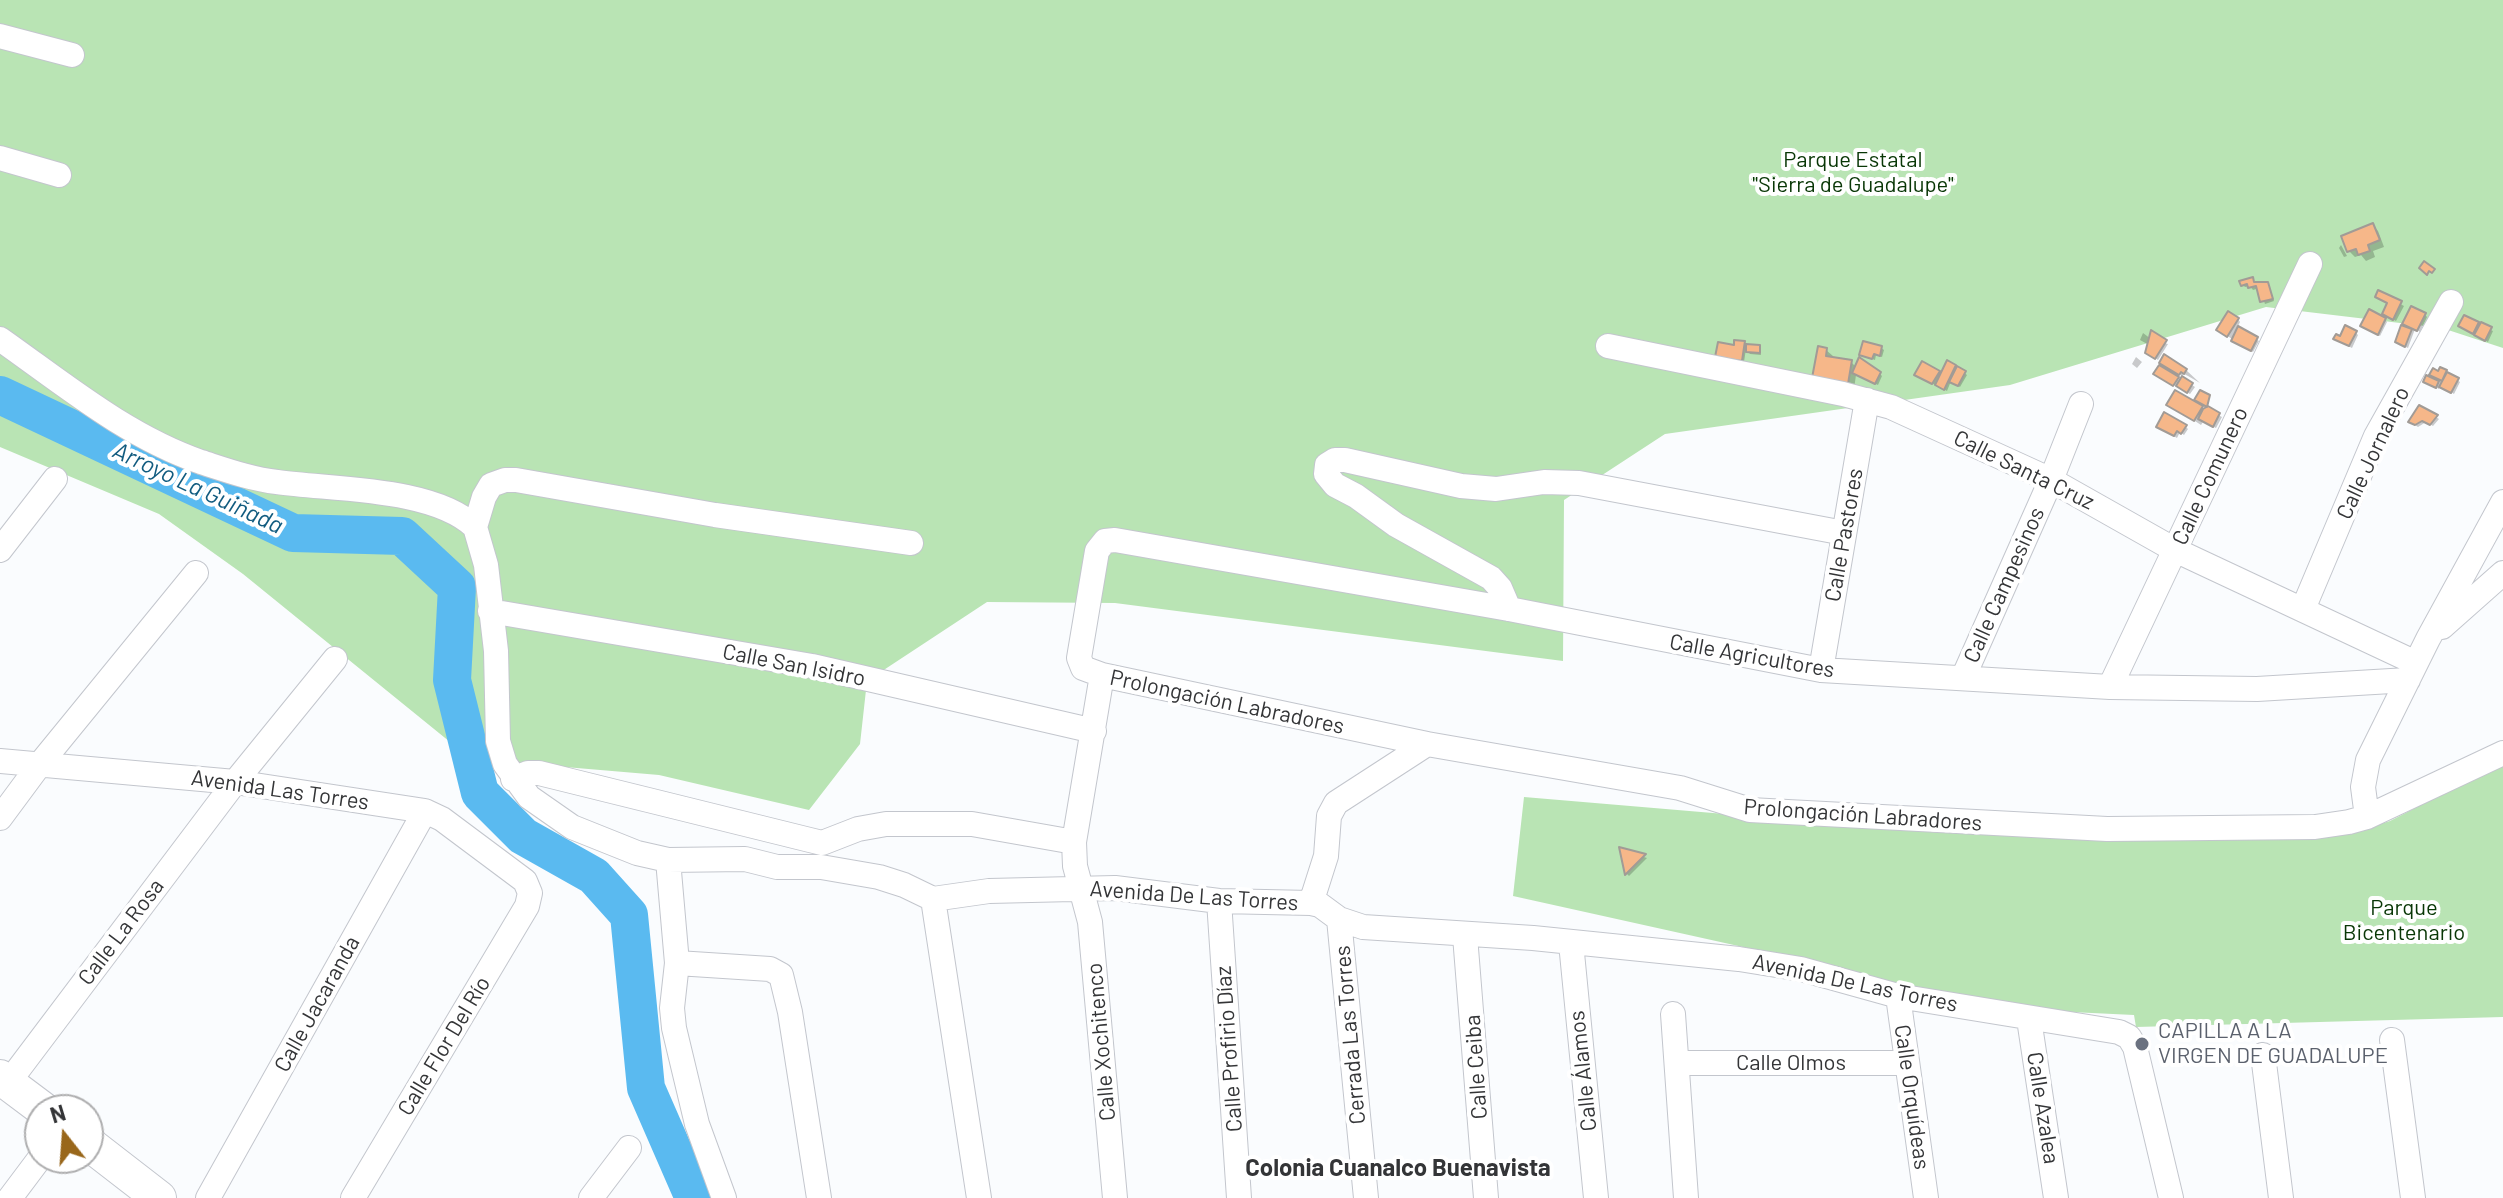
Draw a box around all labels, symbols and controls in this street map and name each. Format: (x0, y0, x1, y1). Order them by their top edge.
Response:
park label: Parque Estatal "Sierra de Guadalupe" (1752, 147, 1954, 198)
street label: Calle Jornalero (2331, 383, 2415, 523)
street label: Calle Comunero (2166, 403, 2254, 549)
street label: Calle Santa Cruz (1949, 425, 2099, 515)
water label: Arroyo La Guiñada (108, 436, 288, 540)
street label: Calle Pastores (1819, 466, 1869, 604)
street label: Calle Campesinos (1958, 503, 2050, 667)
street label: Calle Agricultores (1668, 629, 1836, 683)
street label: Calle San Isidro (720, 638, 868, 692)
street label: Prolongación Labradores (1107, 664, 1347, 740)
street label: Avenida Las Torres (189, 764, 371, 816)
street label: Prolongación Labradores (1743, 793, 1983, 837)
street label: Calle La Rosa (73, 874, 169, 990)
street label: Avenida De Las Torres (1089, 876, 1299, 916)
park label: Parque Bicentenario (2343, 895, 2465, 946)
street label: Calle Jacaranda (269, 931, 365, 1077)
street label: Cerrada Las Torres (1329, 944, 1371, 1126)
street label: Avenida De Las Torres (1750, 948, 1960, 1018)
street label: Calle Xochitenco (1081, 962, 1121, 1122)
street label: Calle Profirio Díaz (1210, 965, 1248, 1133)
street label: Calle Flor Del Río (392, 972, 496, 1120)
street label: Calle Álamos (1564, 1009, 1602, 1133)
street label: Calle Ceiba (1459, 1014, 1493, 1120)
place label: CAPILLA A LA VIRGEN DE GUADALUPE (2158, 1018, 2388, 1070)
street label: Calle Orquídeas (1889, 1023, 1935, 1171)
marker: CAPILLA A LA VIRGEN DE GUADALUPE (2133, 1035, 2151, 1053)
street label: Calle Olmos (1736, 1050, 1846, 1076)
street label: Calle Azalea (2021, 1050, 2065, 1166)
north arrow (24, 1094, 104, 1174)
text: N (47, 1098, 68, 1128)
district label: Colonia Cuanalco Buenavista (1245, 1154, 1551, 1182)

